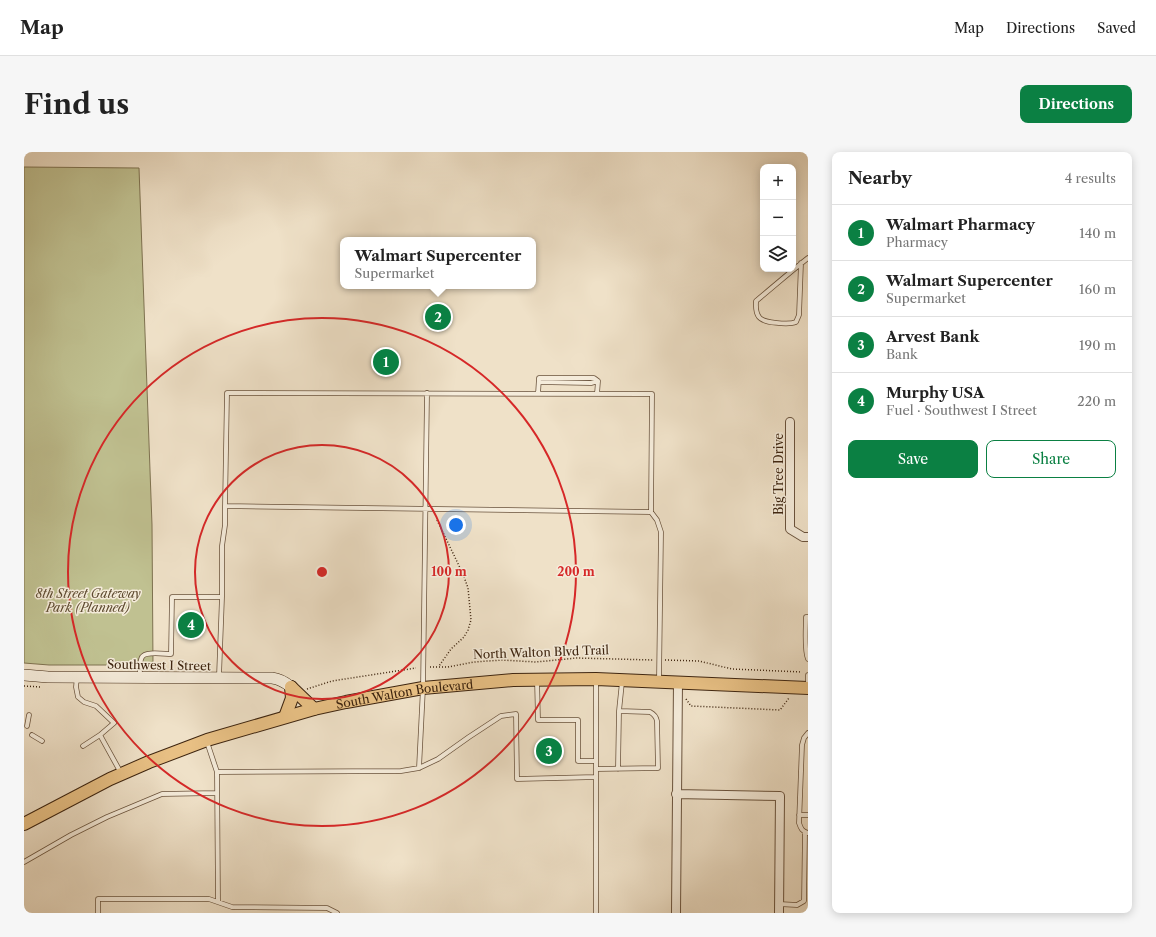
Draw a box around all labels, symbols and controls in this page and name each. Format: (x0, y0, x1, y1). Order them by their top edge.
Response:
text: Map (20, 16, 64, 39)
text: Map (954, 19, 984, 37)
text: Directions (1006, 19, 1075, 37)
text: Saved (1097, 19, 1136, 37)
button: Directions (1020, 85, 1132, 123)
text: Find us (24, 87, 129, 121)
map controls (760, 164, 796, 272)
button: + (760, 164, 796, 200)
text: Nearby (848, 168, 912, 188)
text: 4 results (1065, 170, 1116, 186)
button: − (760, 200, 796, 236)
text: Walmart Pharmacy (886, 215, 1035, 234)
text: 1 (858, 225, 864, 241)
text: 140 m (1079, 225, 1116, 241)
text: Pharmacy (886, 234, 948, 250)
button: layers (760, 236, 796, 272)
popup (340, 237, 536, 289)
text: Walmart Supercenter (355, 246, 521, 265)
text: Supermarket (355, 265, 434, 281)
text: Walmart Supercenter (886, 271, 1053, 290)
text: 2 (857, 281, 865, 297)
text: 160 m (1079, 281, 1116, 297)
text: Supermarket (886, 290, 966, 306)
pin: 2 (425, 302, 451, 332)
text: Arvest Bank (886, 327, 979, 346)
text: 3 (857, 337, 865, 353)
text: 190 m (1079, 337, 1116, 353)
text: Bank (886, 346, 918, 362)
pin: 1 (373, 347, 399, 377)
text: Murphy USA (886, 383, 984, 402)
text: 4 (857, 393, 865, 409)
text: 220 m (1077, 393, 1116, 409)
text: Fuel · Southwest I Street (886, 402, 1037, 418)
street label: Big Tree Drive (771, 433, 786, 515)
button: Save (848, 440, 978, 478)
button: Share (986, 440, 1116, 478)
your location (446, 515, 466, 535)
text: 100 m (431, 564, 467, 579)
text: 200 m (557, 564, 595, 579)
centre of rings (315, 565, 329, 579)
park label: 8th Street Gateway Park (Planned) (35, 586, 141, 615)
pin: 4 (178, 610, 204, 640)
street label: North Walton Blvd Trail (473, 642, 610, 662)
street label: Southwest I Street (107, 657, 212, 673)
street label: South Walton Boulevard (334, 676, 474, 712)
pin: 3 (536, 736, 562, 766)

